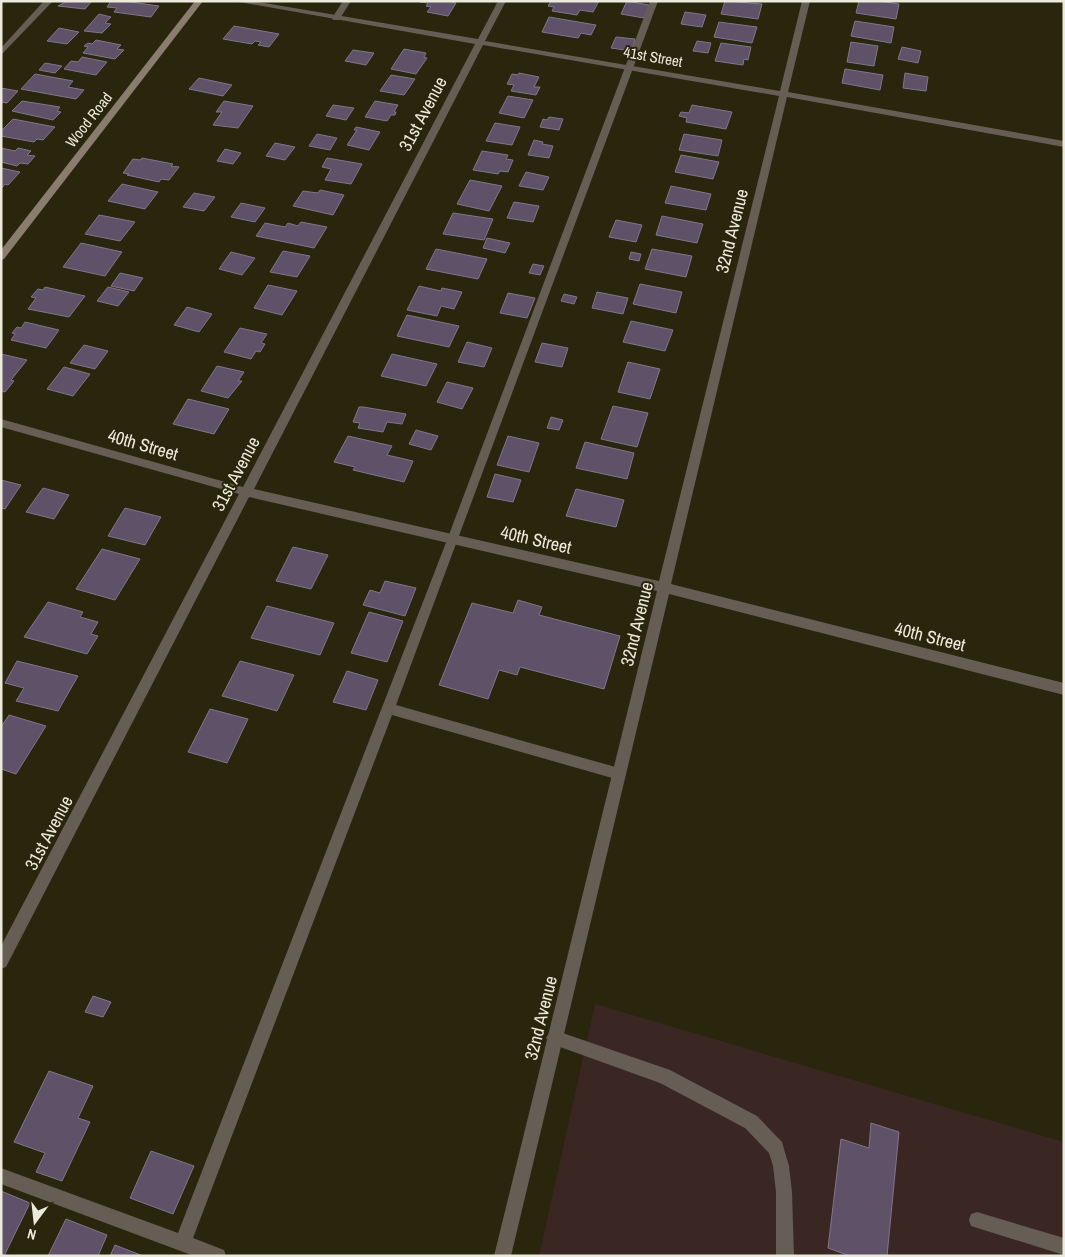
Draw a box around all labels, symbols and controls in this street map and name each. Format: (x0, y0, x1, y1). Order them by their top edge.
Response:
street label: 41st Street (622, 41, 685, 72)
street label: 31st Avenue (393, 72, 453, 155)
street label: Wood Road (60, 88, 117, 152)
street label: 32nd Avenue (709, 186, 754, 276)
street label: 40th Street (105, 423, 181, 466)
street label: 31st Avenue (206, 432, 266, 515)
street label: 40th Street (498, 519, 574, 560)
street label: 32nd Avenue (614, 579, 659, 669)
street label: 40th Street (892, 616, 968, 657)
street label: 31st Avenue (19, 791, 79, 874)
street label: 32nd Avenue (518, 973, 563, 1063)
north arrow (10, 1197, 60, 1247)
text: N (25, 1225, 38, 1244)

